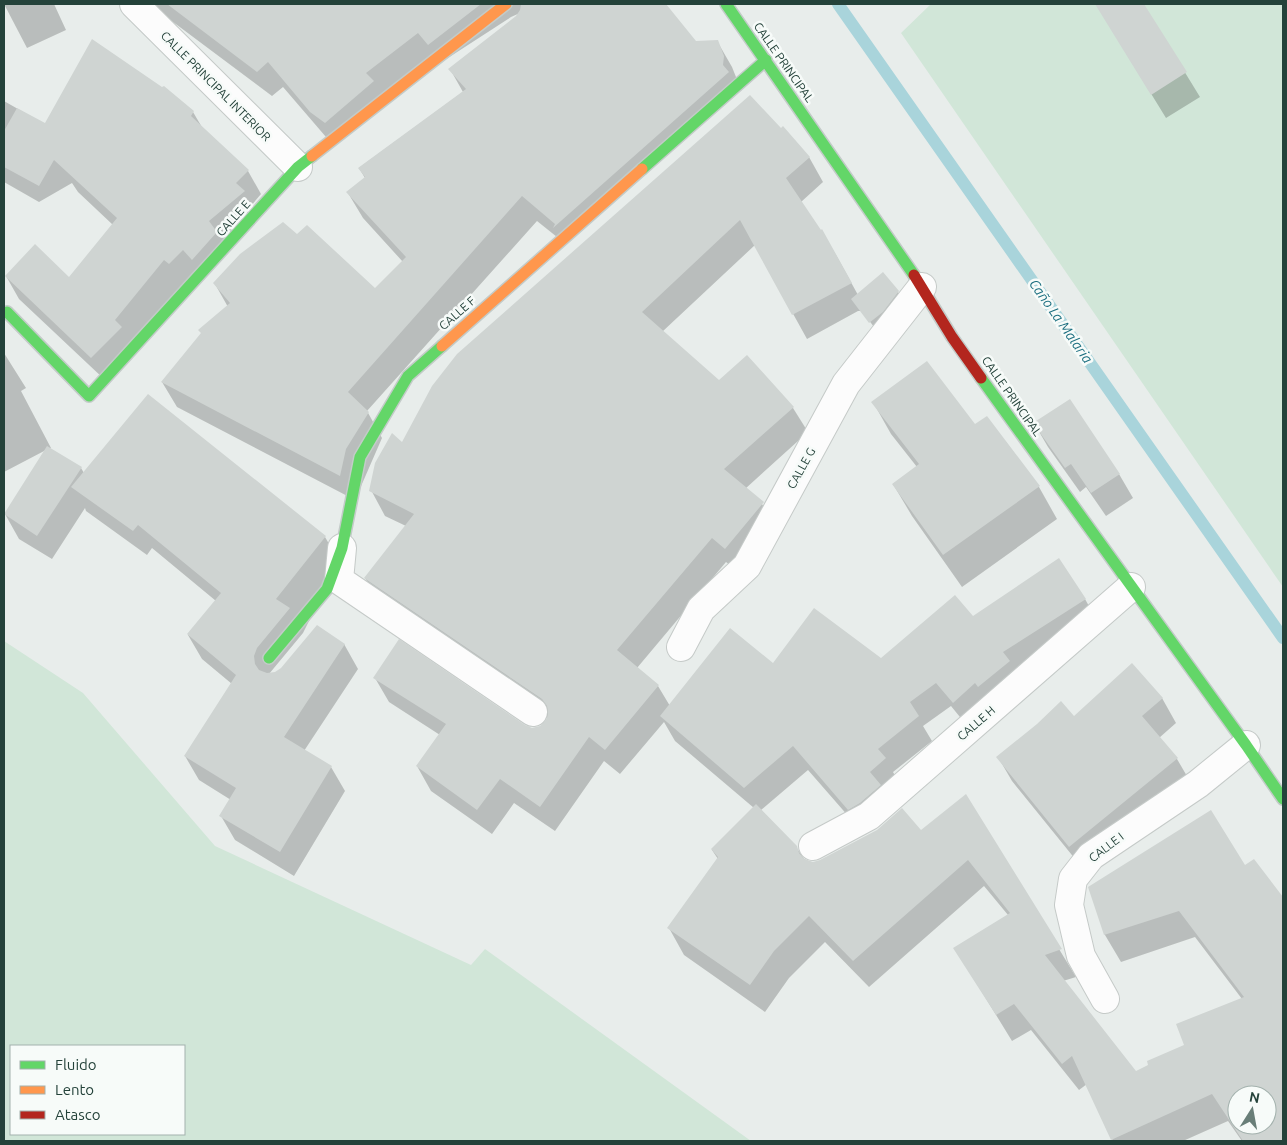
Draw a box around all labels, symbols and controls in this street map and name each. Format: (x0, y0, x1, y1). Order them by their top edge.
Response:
street label: CALLE PRINCIPAL (752, 20, 816, 104)
street label: CALLE PRINCIPAL INTERIOR (159, 29, 274, 144)
street label: CALLE E (213, 197, 253, 239)
water label: Caño La Malaria (1026, 276, 1096, 366)
street label: CALLE F (436, 294, 478, 332)
street label: CALLE PRINCIPAL (980, 354, 1044, 438)
street label: CALLE G (784, 445, 818, 491)
street label: CALLE H (955, 703, 997, 743)
street label: CALLE I (1086, 830, 1126, 864)
legend (10, 1045, 185, 1135)
text: Fluido (55, 1056, 97, 1073)
text: Lento (55, 1081, 94, 1098)
north arrow (1227, 1085, 1277, 1135)
text: N (1248, 1088, 1261, 1106)
text: Atasco (55, 1106, 101, 1123)

